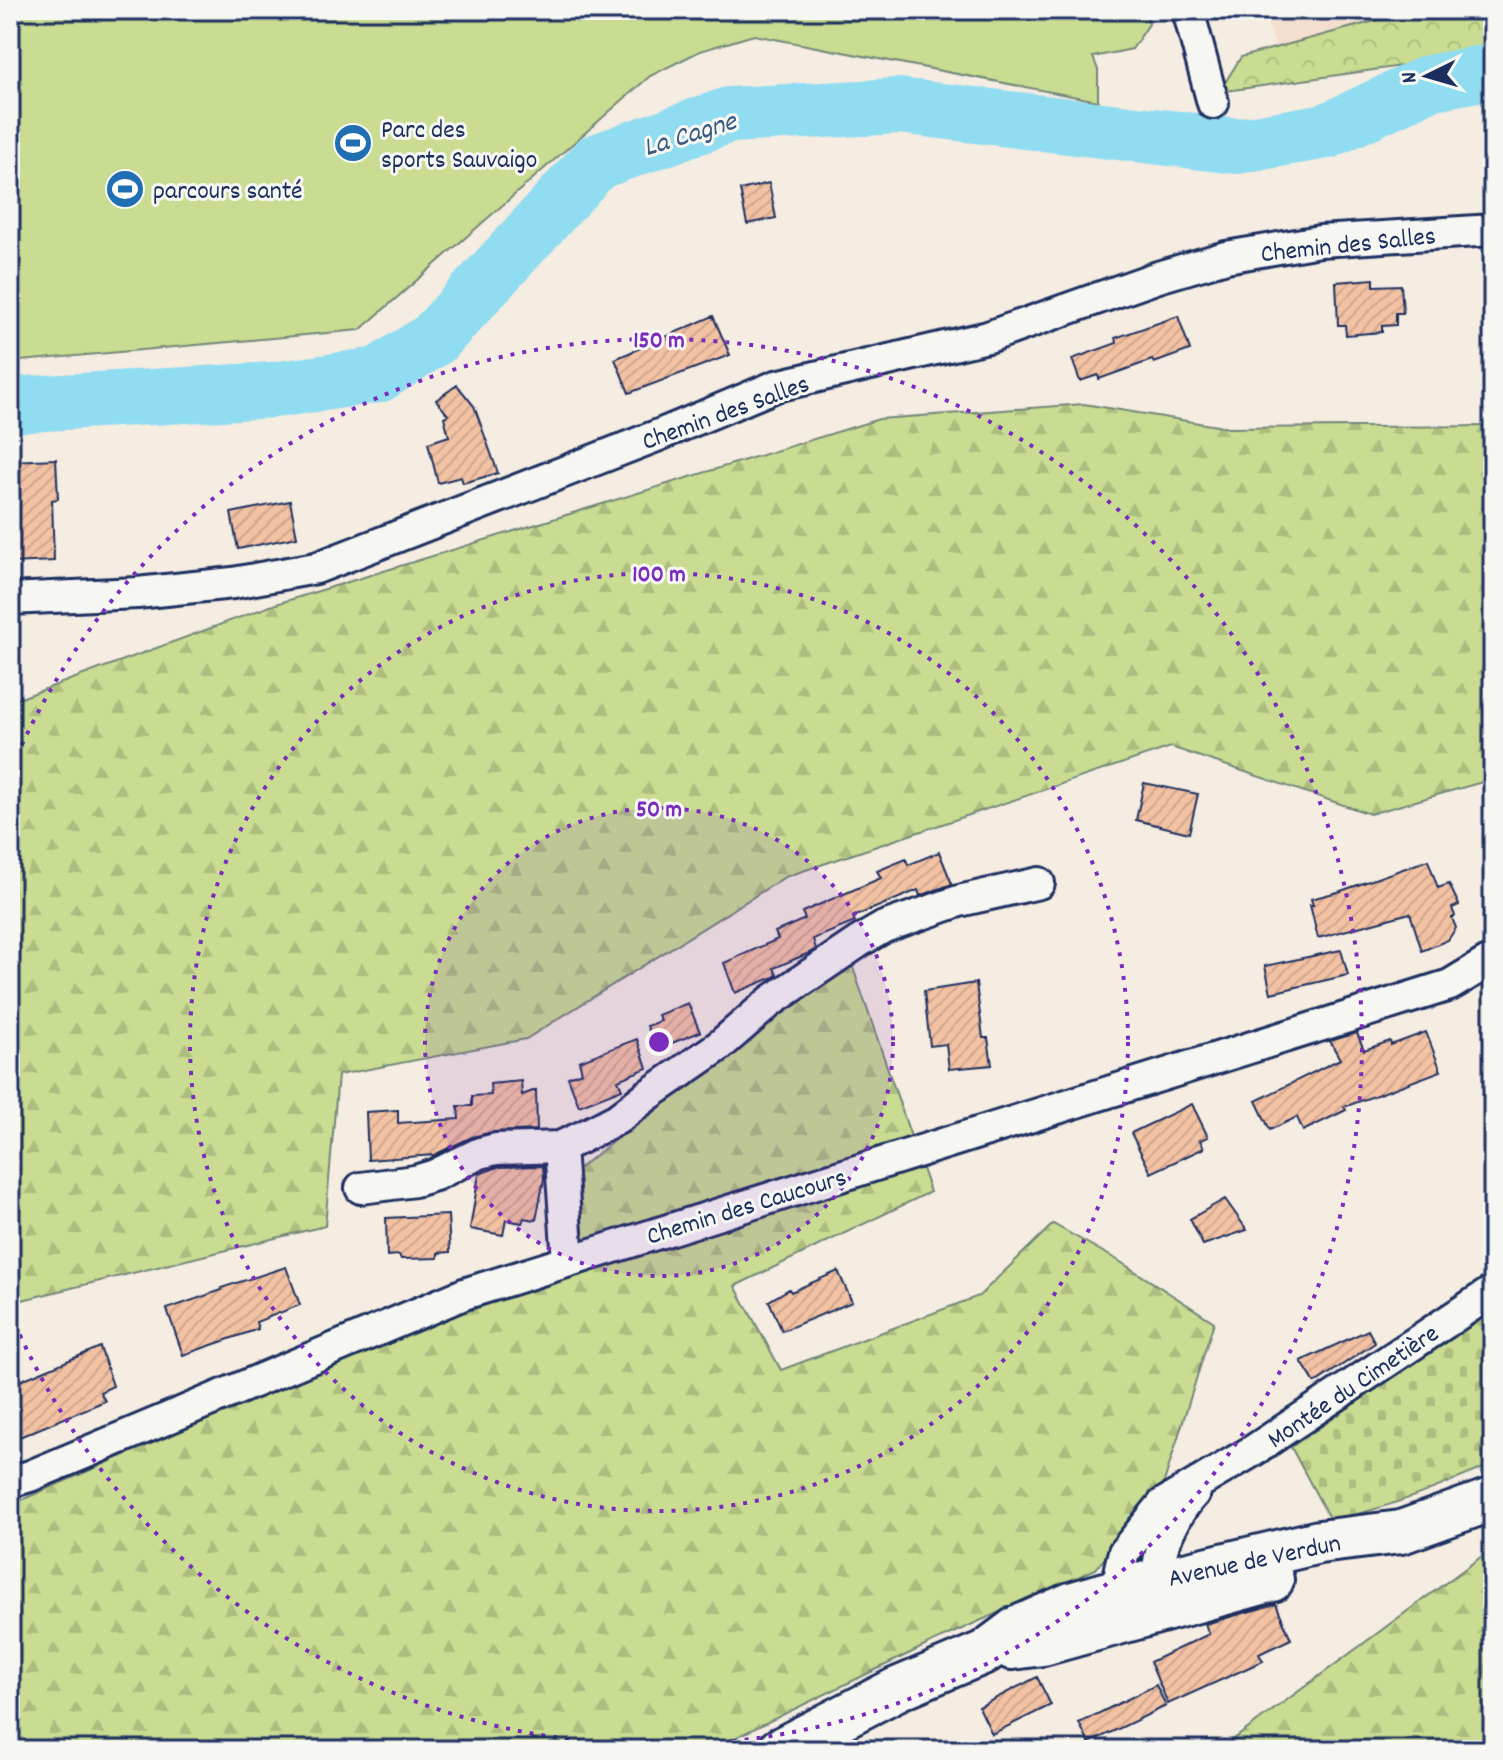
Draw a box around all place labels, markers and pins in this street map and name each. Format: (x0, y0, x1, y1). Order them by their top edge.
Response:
place label: Parc des sports Sauvaigo (381, 113, 537, 180)
sports icon: Parc des sports Sauvaigo (332, 122, 374, 164)
sports icon: parcours santé (104, 168, 146, 210)
place label: parcours santé (153, 174, 303, 211)
centre of rings (645, 1028, 673, 1056)

